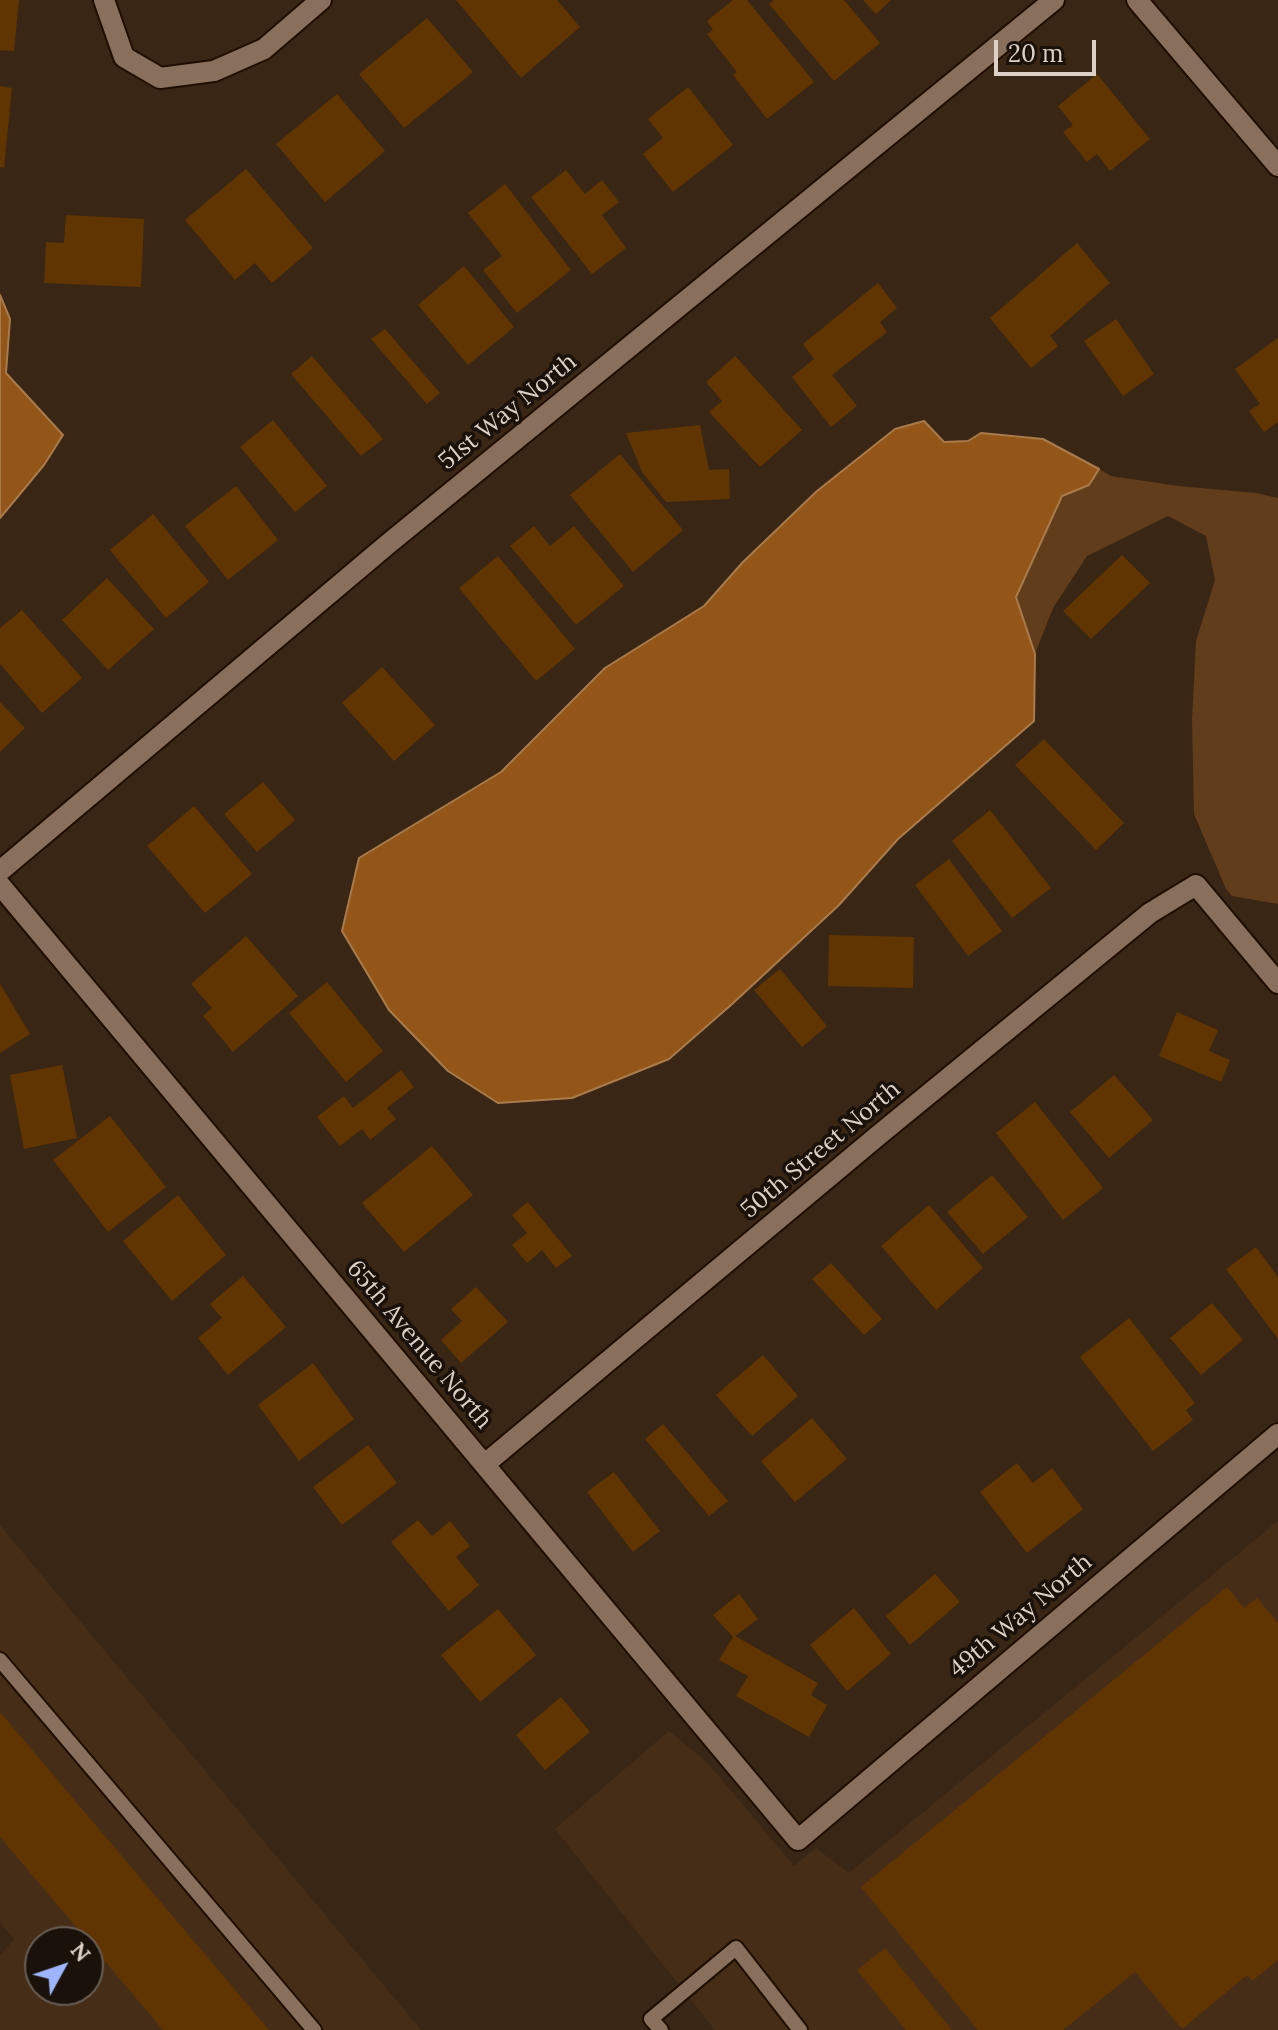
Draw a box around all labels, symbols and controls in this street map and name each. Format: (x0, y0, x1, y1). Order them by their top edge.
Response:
scale bar (998, 24, 1100, 74)
text: 20 m (1008, 38, 1064, 69)
street label: 51st Way North (433, 348, 583, 476)
street label: 50th Street North (736, 1075, 906, 1225)
street label: 65th Avenue North (340, 1255, 498, 1435)
street label: 49th Way North (944, 1548, 1098, 1684)
north arrow (24, 1926, 104, 2006)
text: N (65, 1936, 97, 1967)

